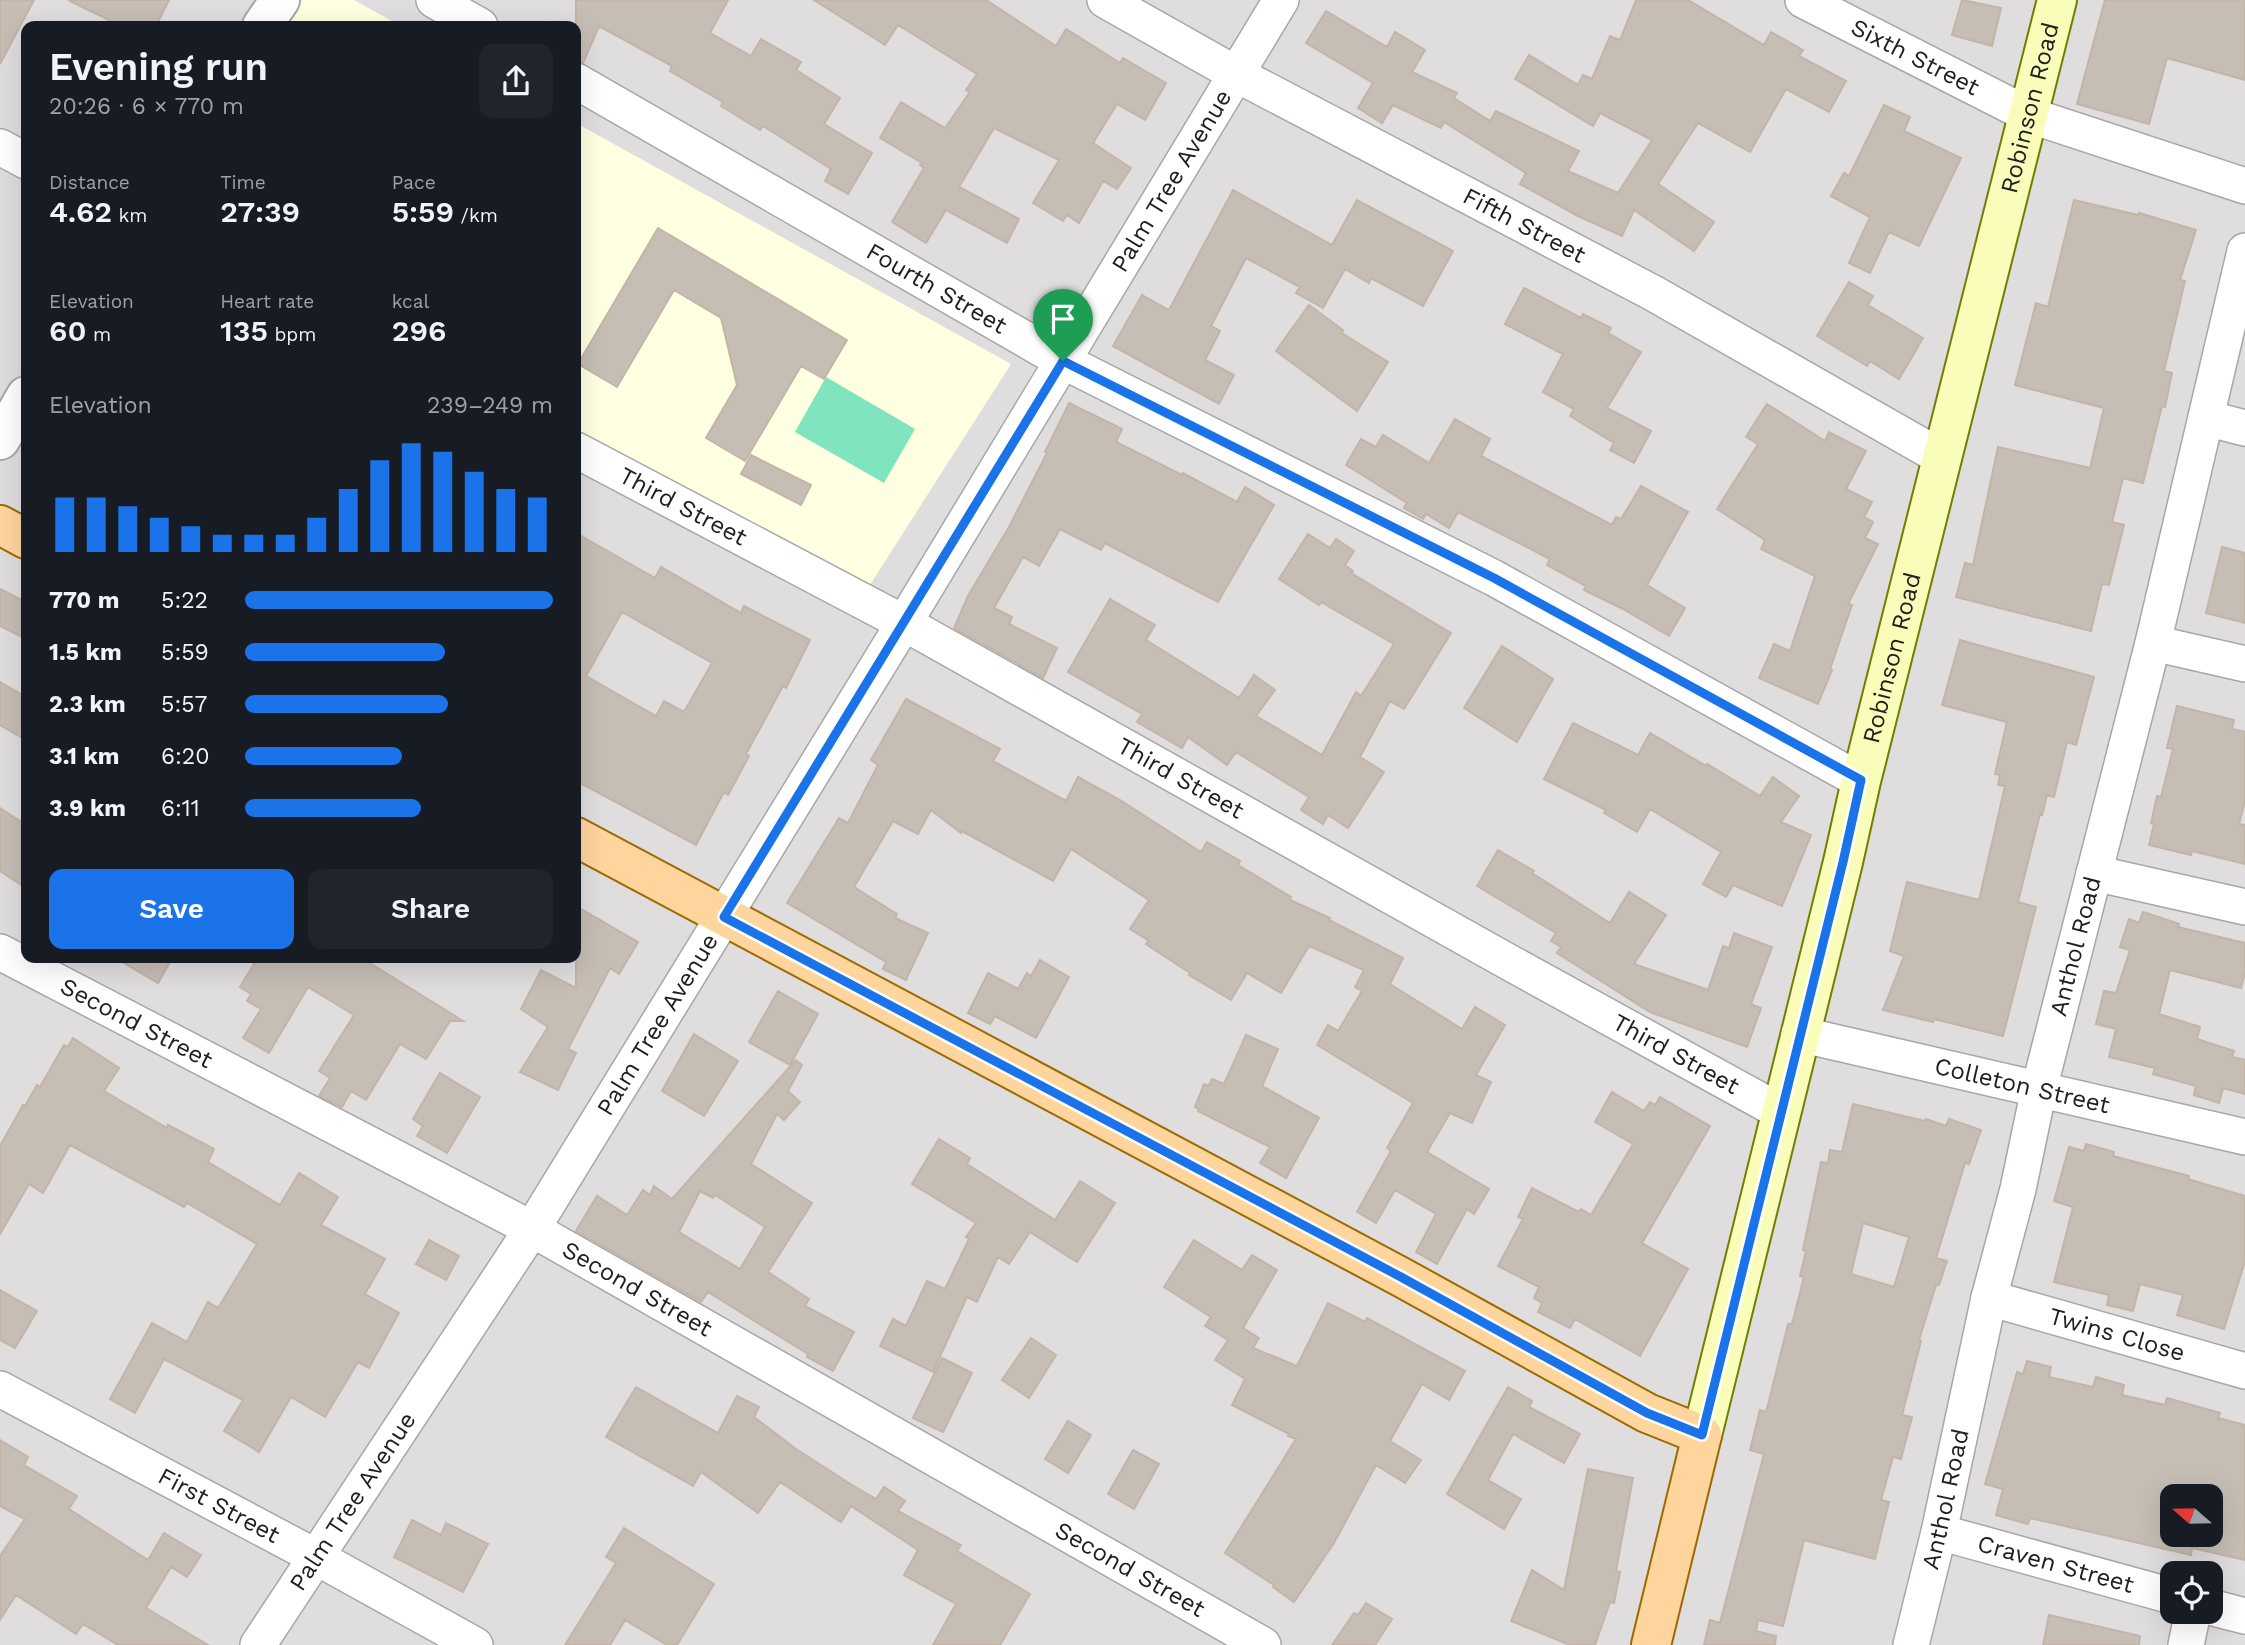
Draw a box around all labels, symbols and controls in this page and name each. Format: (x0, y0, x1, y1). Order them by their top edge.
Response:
street label: Sixth Street (1847, 13, 1984, 101)
street label: Robinson Road (1995, 20, 2065, 196)
button: share (479, 44, 553, 118)
text: Evening run (49, 45, 268, 89)
street label: Palm Tree Avenue (1106, 85, 1237, 277)
text: 20:26 · 6 × 770 m (49, 93, 244, 120)
text: Distance (49, 171, 130, 194)
text: Time (220, 171, 266, 194)
text: Pace (392, 171, 436, 194)
street label: Fifth Street (1458, 182, 1590, 269)
text: 4.62 (49, 194, 112, 229)
text: 27:39 (220, 194, 300, 229)
text: 5:59 (392, 194, 454, 229)
text: km (112, 204, 147, 227)
text: /km (454, 204, 498, 227)
street label: Fourth Street (862, 237, 1012, 340)
pin (1033, 289, 1093, 361)
text: Elevation (49, 290, 134, 313)
text: Heart rate (220, 290, 314, 313)
text: kcal (392, 290, 429, 313)
icon: arrive (1044, 300, 1082, 338)
text: 60 (49, 313, 86, 348)
text: 135 (220, 313, 268, 348)
text: 296 (392, 313, 446, 348)
text: m (86, 323, 111, 346)
text: bpm (268, 323, 316, 346)
text: Elevation (49, 392, 152, 419)
text: 239–249 m (427, 392, 553, 419)
street label: Third Street (614, 461, 752, 552)
street label: Robinson Road (1857, 570, 1927, 746)
text: 770 m (49, 587, 119, 614)
text: 5:22 (161, 587, 208, 614)
text: 1.5 km (49, 639, 122, 666)
text: 5:59 (161, 639, 209, 666)
text: 2.3 km (49, 691, 126, 718)
text: 5:57 (161, 691, 207, 718)
street label: Third Street (1113, 732, 1249, 825)
text: 3.1 km (49, 743, 119, 770)
text: 6:20 (161, 743, 210, 770)
text: 3.9 km (49, 795, 126, 822)
text: 6:11 (161, 795, 200, 822)
button: Save (49, 869, 294, 949)
button: Share (308, 869, 553, 949)
street label: Anthol Road (2044, 873, 2107, 1019)
street label: Palm Tree Avenue (591, 929, 724, 1121)
street label: Second Street (56, 972, 217, 1074)
street label: Third Street (1608, 1008, 1744, 1100)
street label: Colleton Street (1932, 1052, 2112, 1119)
street label: Second Street (558, 1235, 717, 1343)
street label: Twins Close (2046, 1302, 2188, 1367)
street label: Palm Tree Avenue (284, 1407, 422, 1596)
street label: Anthol Road (1916, 1426, 1975, 1572)
street label: First Street (153, 1462, 285, 1549)
north arrow (2160, 1484, 2222, 1547)
map controls (2160, 1484, 2223, 1624)
street label: Second Street (1050, 1516, 1210, 1623)
street label: Craven Street (1974, 1529, 2137, 1599)
button: locate (2160, 1561, 2223, 1624)

